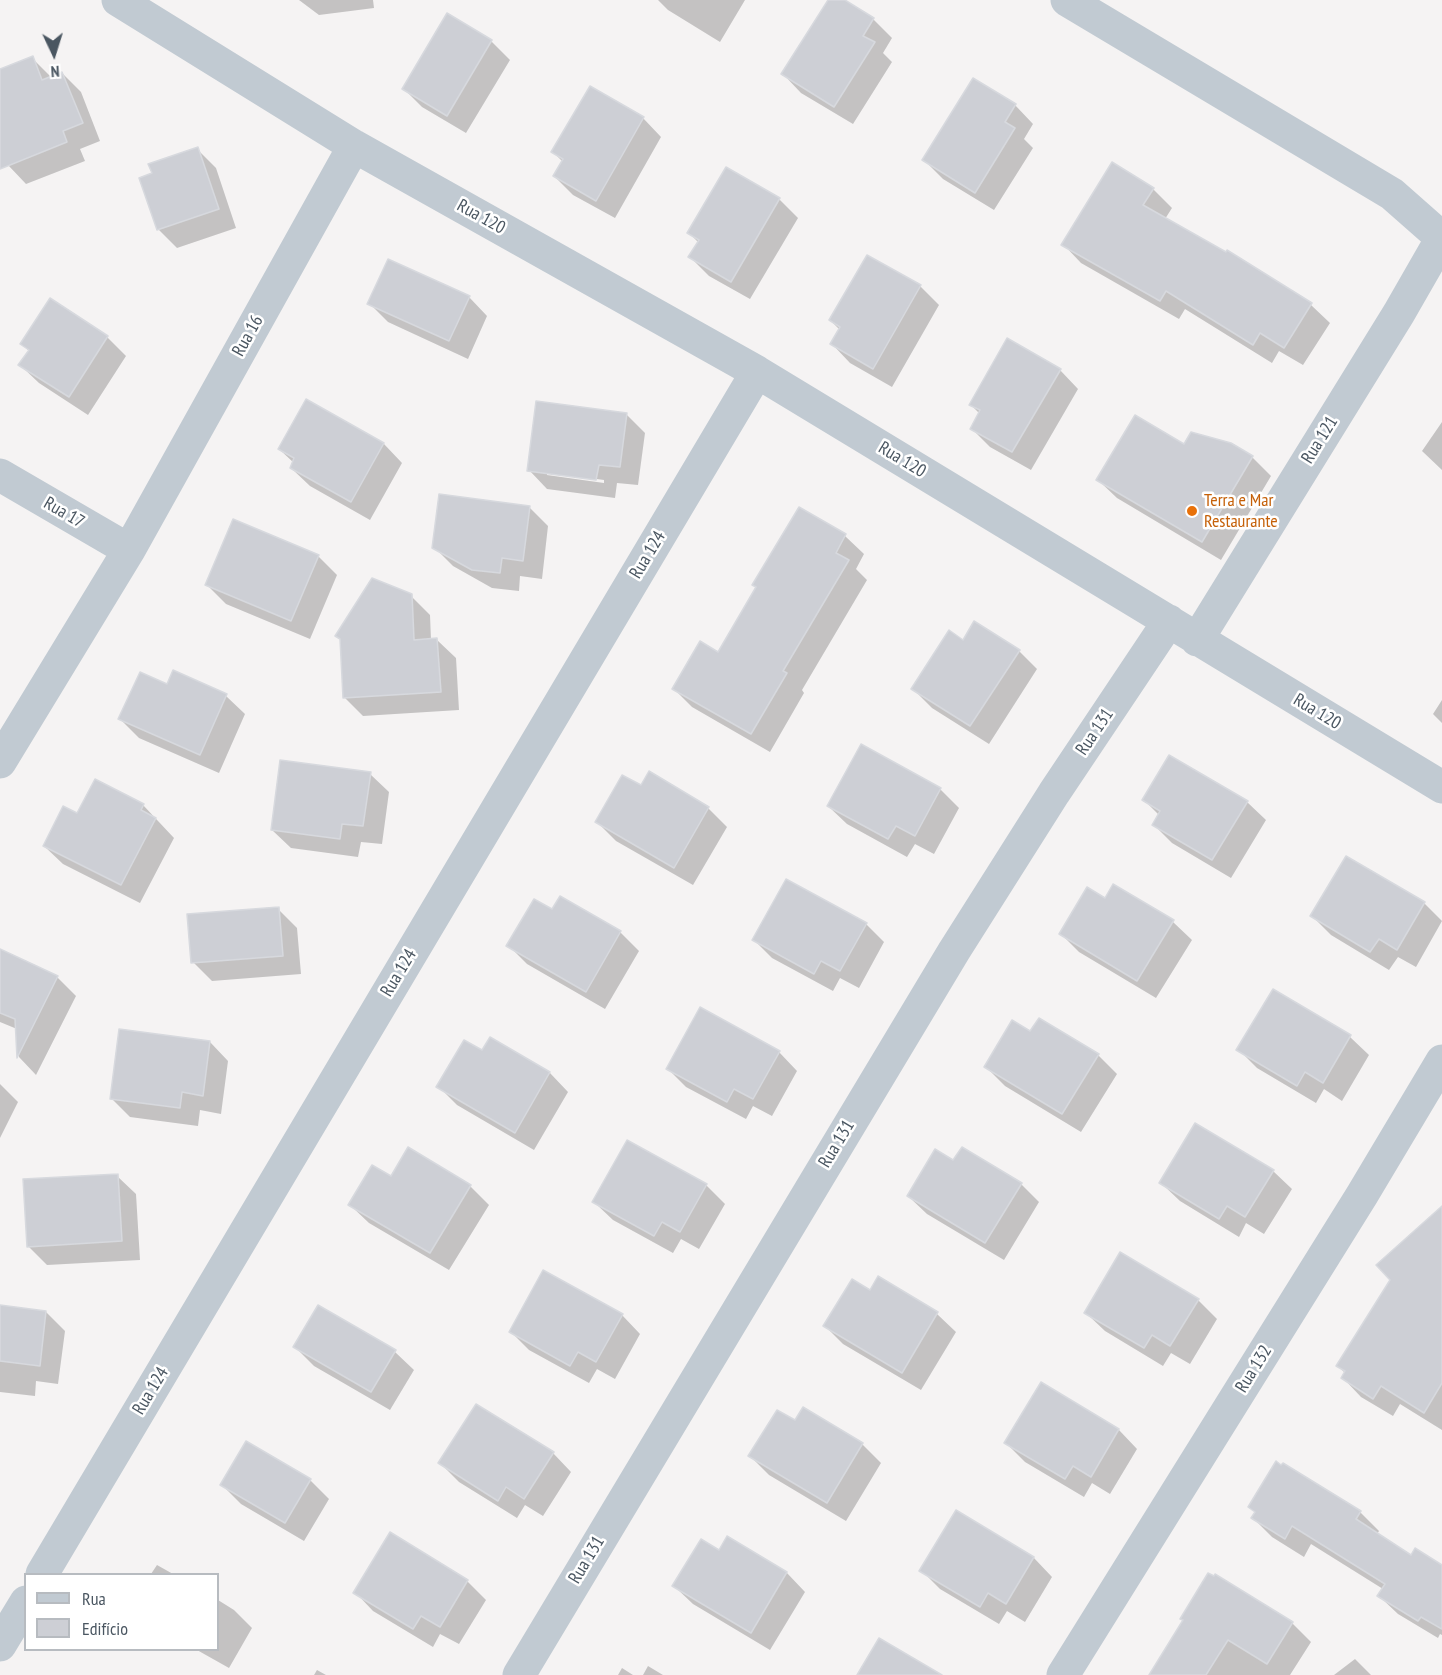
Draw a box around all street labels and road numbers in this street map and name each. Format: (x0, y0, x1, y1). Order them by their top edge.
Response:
street label: Rua 120 (453, 195, 509, 239)
street label: Rua 16 (228, 312, 268, 360)
street label: Rua 121 (1297, 412, 1343, 468)
street label: Rua 120 (874, 437, 930, 483)
street label: Rua 17 (40, 493, 88, 533)
street label: Rua 124 (625, 527, 671, 583)
street label: Rua 120 (1289, 689, 1345, 735)
street label: Rua 131 (1072, 705, 1118, 759)
street label: Rua 124 (376, 945, 422, 1001)
street label: Rua 131 (814, 1116, 860, 1172)
street label: Rua 132 (1231, 1341, 1277, 1397)
street label: Rua 124 (128, 1363, 174, 1419)
street label: Rua 131 (564, 1532, 610, 1588)

